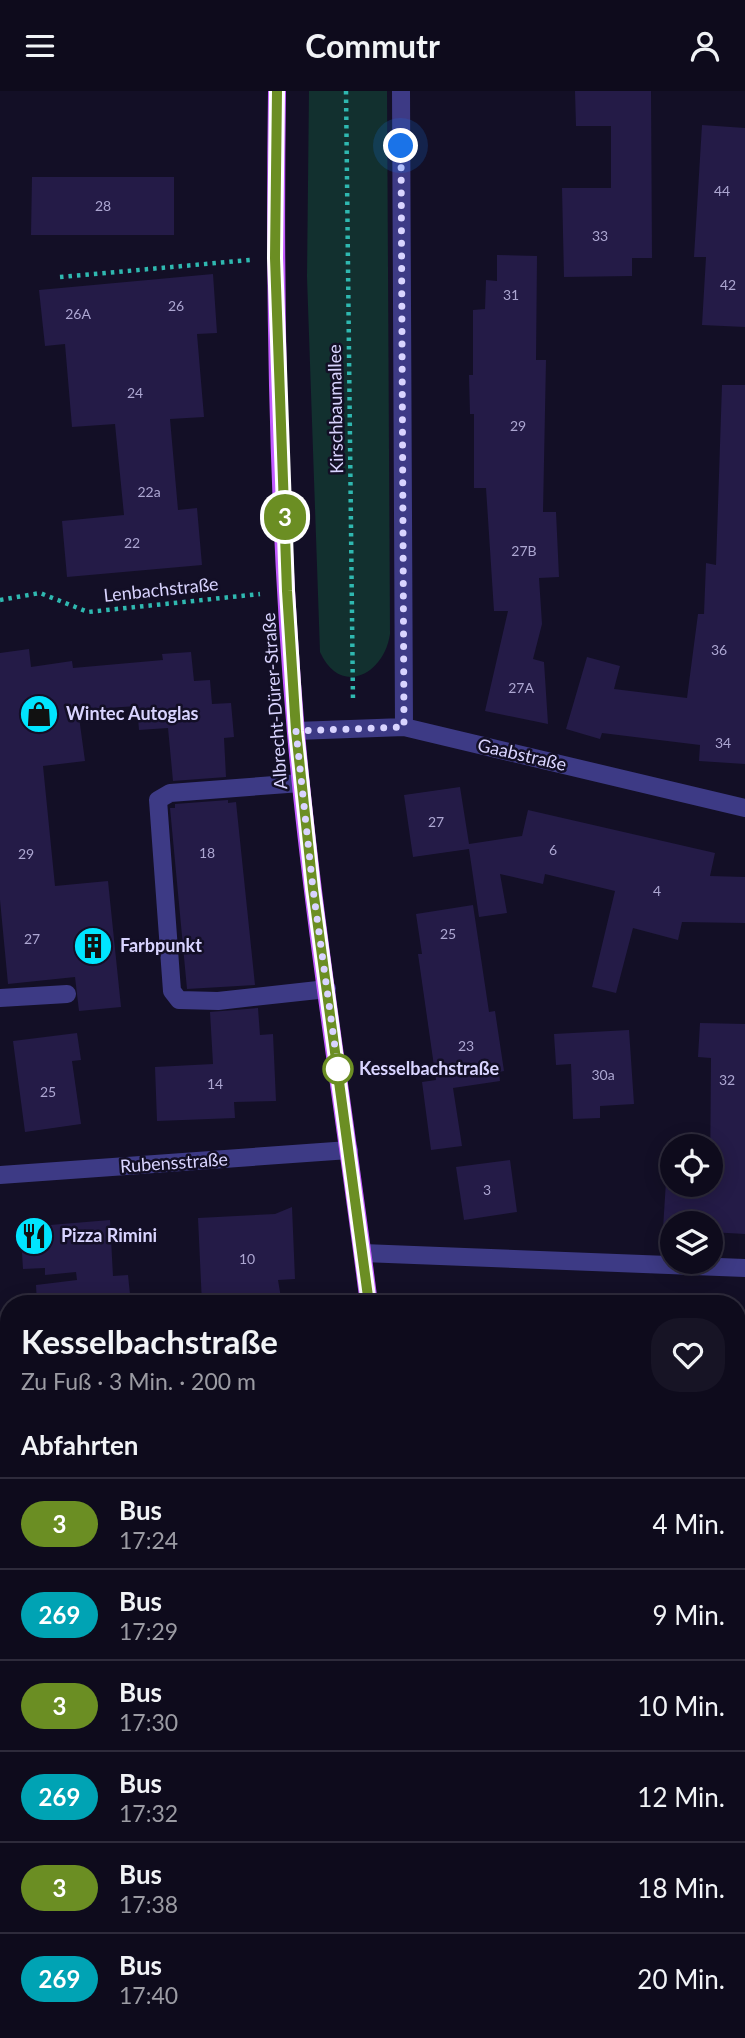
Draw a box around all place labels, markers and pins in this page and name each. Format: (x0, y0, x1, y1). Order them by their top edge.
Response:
shop icon: Wintec Autoglas (18, 693, 60, 735)
place label: Wintec Autoglas (66, 702, 199, 724)
building icon: Farbpunkt (72, 925, 114, 967)
place label: Farbpunkt (120, 934, 202, 956)
marker: Kesselbachstraße (323, 1054, 353, 1084)
place label: Kesselbachstraße (359, 1057, 500, 1079)
restaurant icon: Pizza Rimini (13, 1215, 55, 1257)
place label: Pizza Rimini (61, 1224, 157, 1246)

